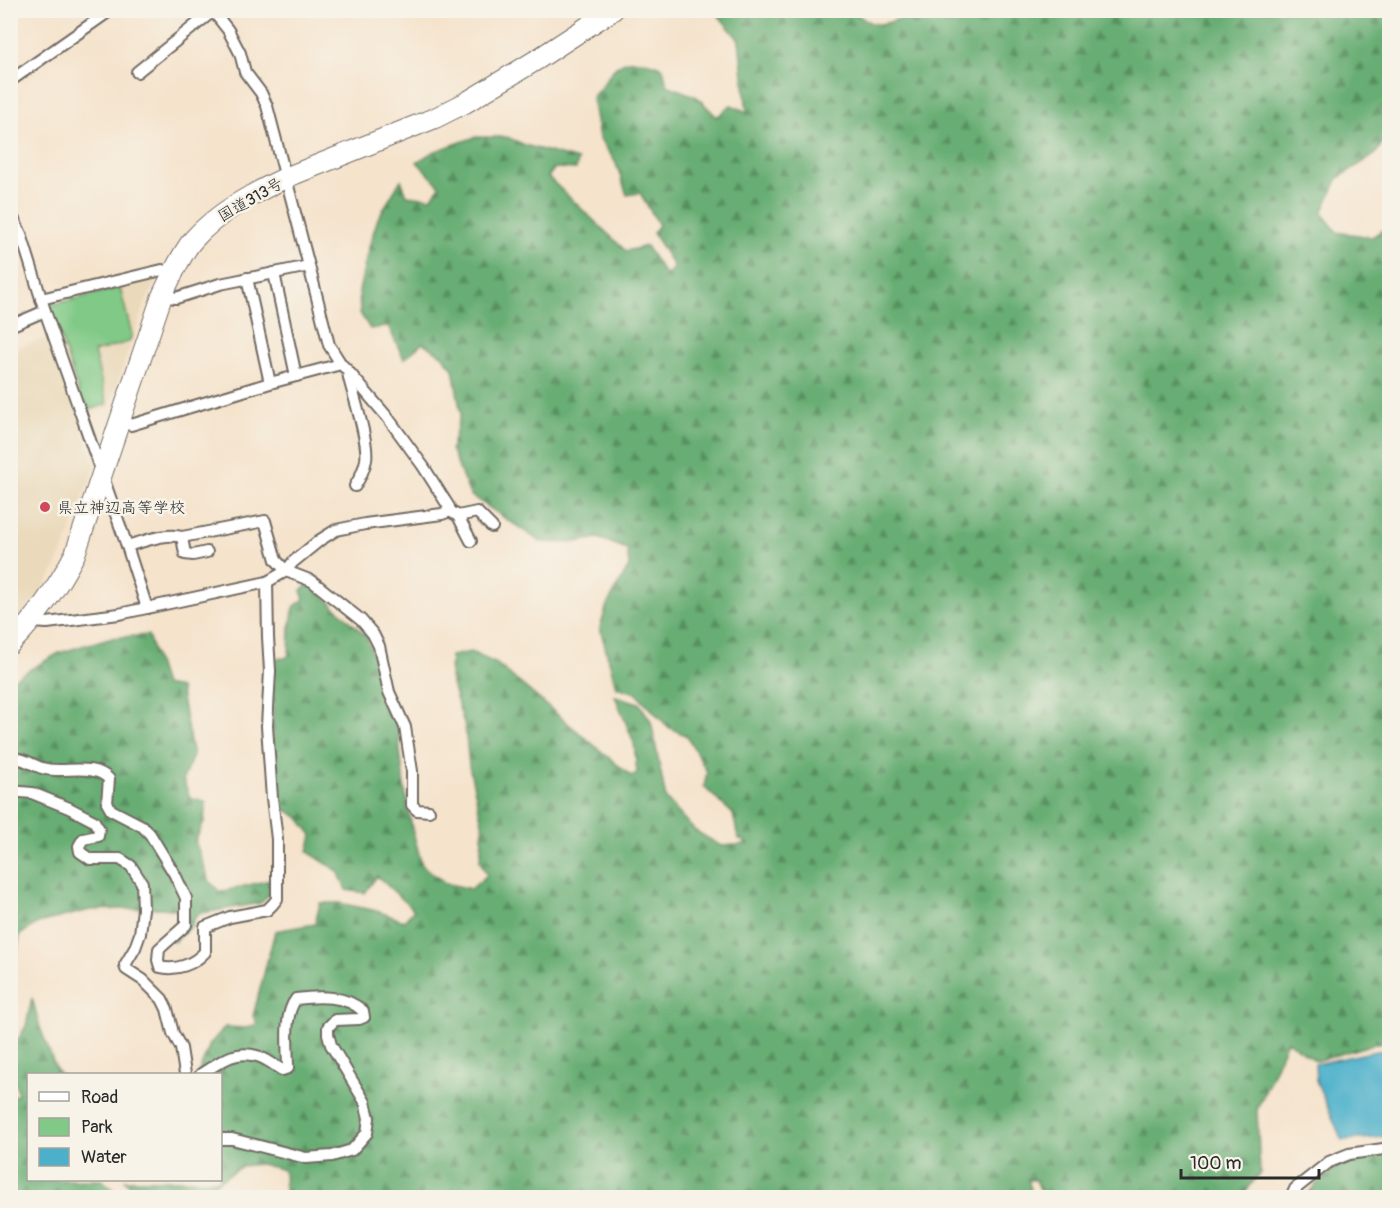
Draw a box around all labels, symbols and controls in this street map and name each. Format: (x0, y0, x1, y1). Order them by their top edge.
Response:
street label: 国道313号 (214, 173, 287, 227)
place label: 県立神辺高等学校 (57, 498, 185, 518)
marker: 県立神辺高等学校 (38, 500, 52, 514)
legend (27, 1073, 222, 1181)
text: Road (81, 1086, 118, 1109)
text: Park (81, 1116, 113, 1139)
scale bar (1181, 1142, 1319, 1180)
text: Water (81, 1146, 127, 1169)
text: 100 m (1190, 1152, 1242, 1175)

